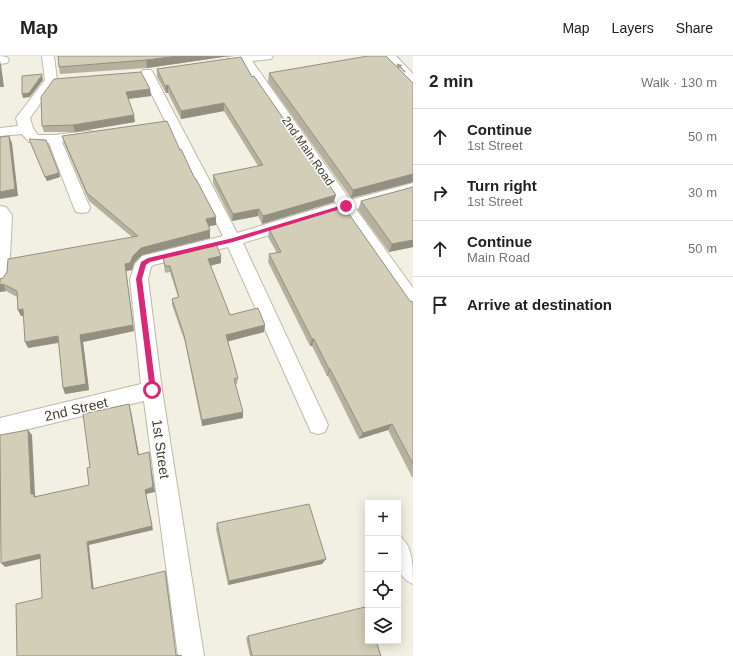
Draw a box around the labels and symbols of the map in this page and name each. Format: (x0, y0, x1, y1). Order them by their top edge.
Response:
one-way arrow (396, 63, 406, 73)
street label: 2nd Main Road (279, 114, 337, 188)
route end (337, 197, 355, 215)
route start (143, 381, 161, 399)
street label: 2nd Street (43, 394, 109, 424)
street label: 1st Street (149, 418, 173, 480)

